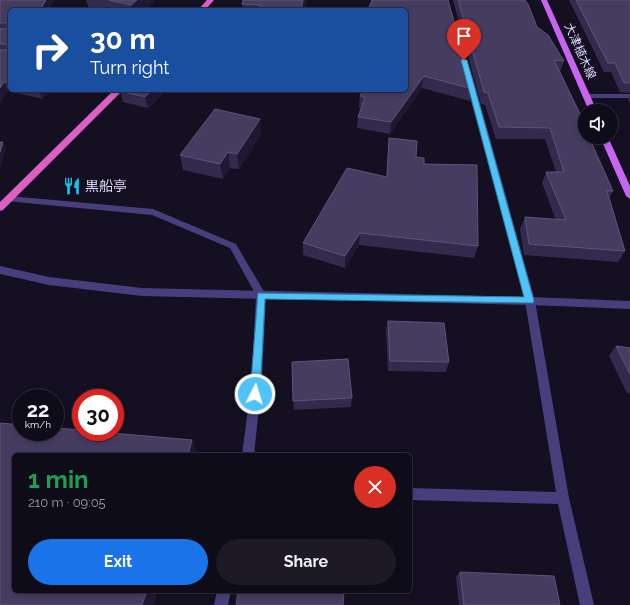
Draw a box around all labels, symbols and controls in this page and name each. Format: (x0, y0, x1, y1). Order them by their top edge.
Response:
pin (447, 19, 481, 60)
street label: 大津植木線 (561, 21, 599, 81)
text: 30 m (90, 23, 156, 56)
icon: right (24, 24, 76, 76)
icon: arrive (453, 25, 475, 47)
text: Turn right (90, 57, 169, 78)
map controls (578, 104, 618, 144)
button: sound (578, 104, 618, 144)
restaurant icon: 黒船亭 (62, 176, 82, 196)
place label: 黒船亭 (85, 178, 127, 194)
position arrow (234, 373, 276, 415)
speed limit sign: 30 (72, 389, 124, 441)
text: 22 (27, 398, 49, 422)
text: km/h (25, 419, 51, 430)
text: 1 min (28, 465, 89, 494)
button: close (354, 466, 396, 508)
text: 210 m · 09:05 (28, 495, 106, 510)
button: Exit (28, 539, 208, 585)
button: Share (216, 539, 396, 585)

